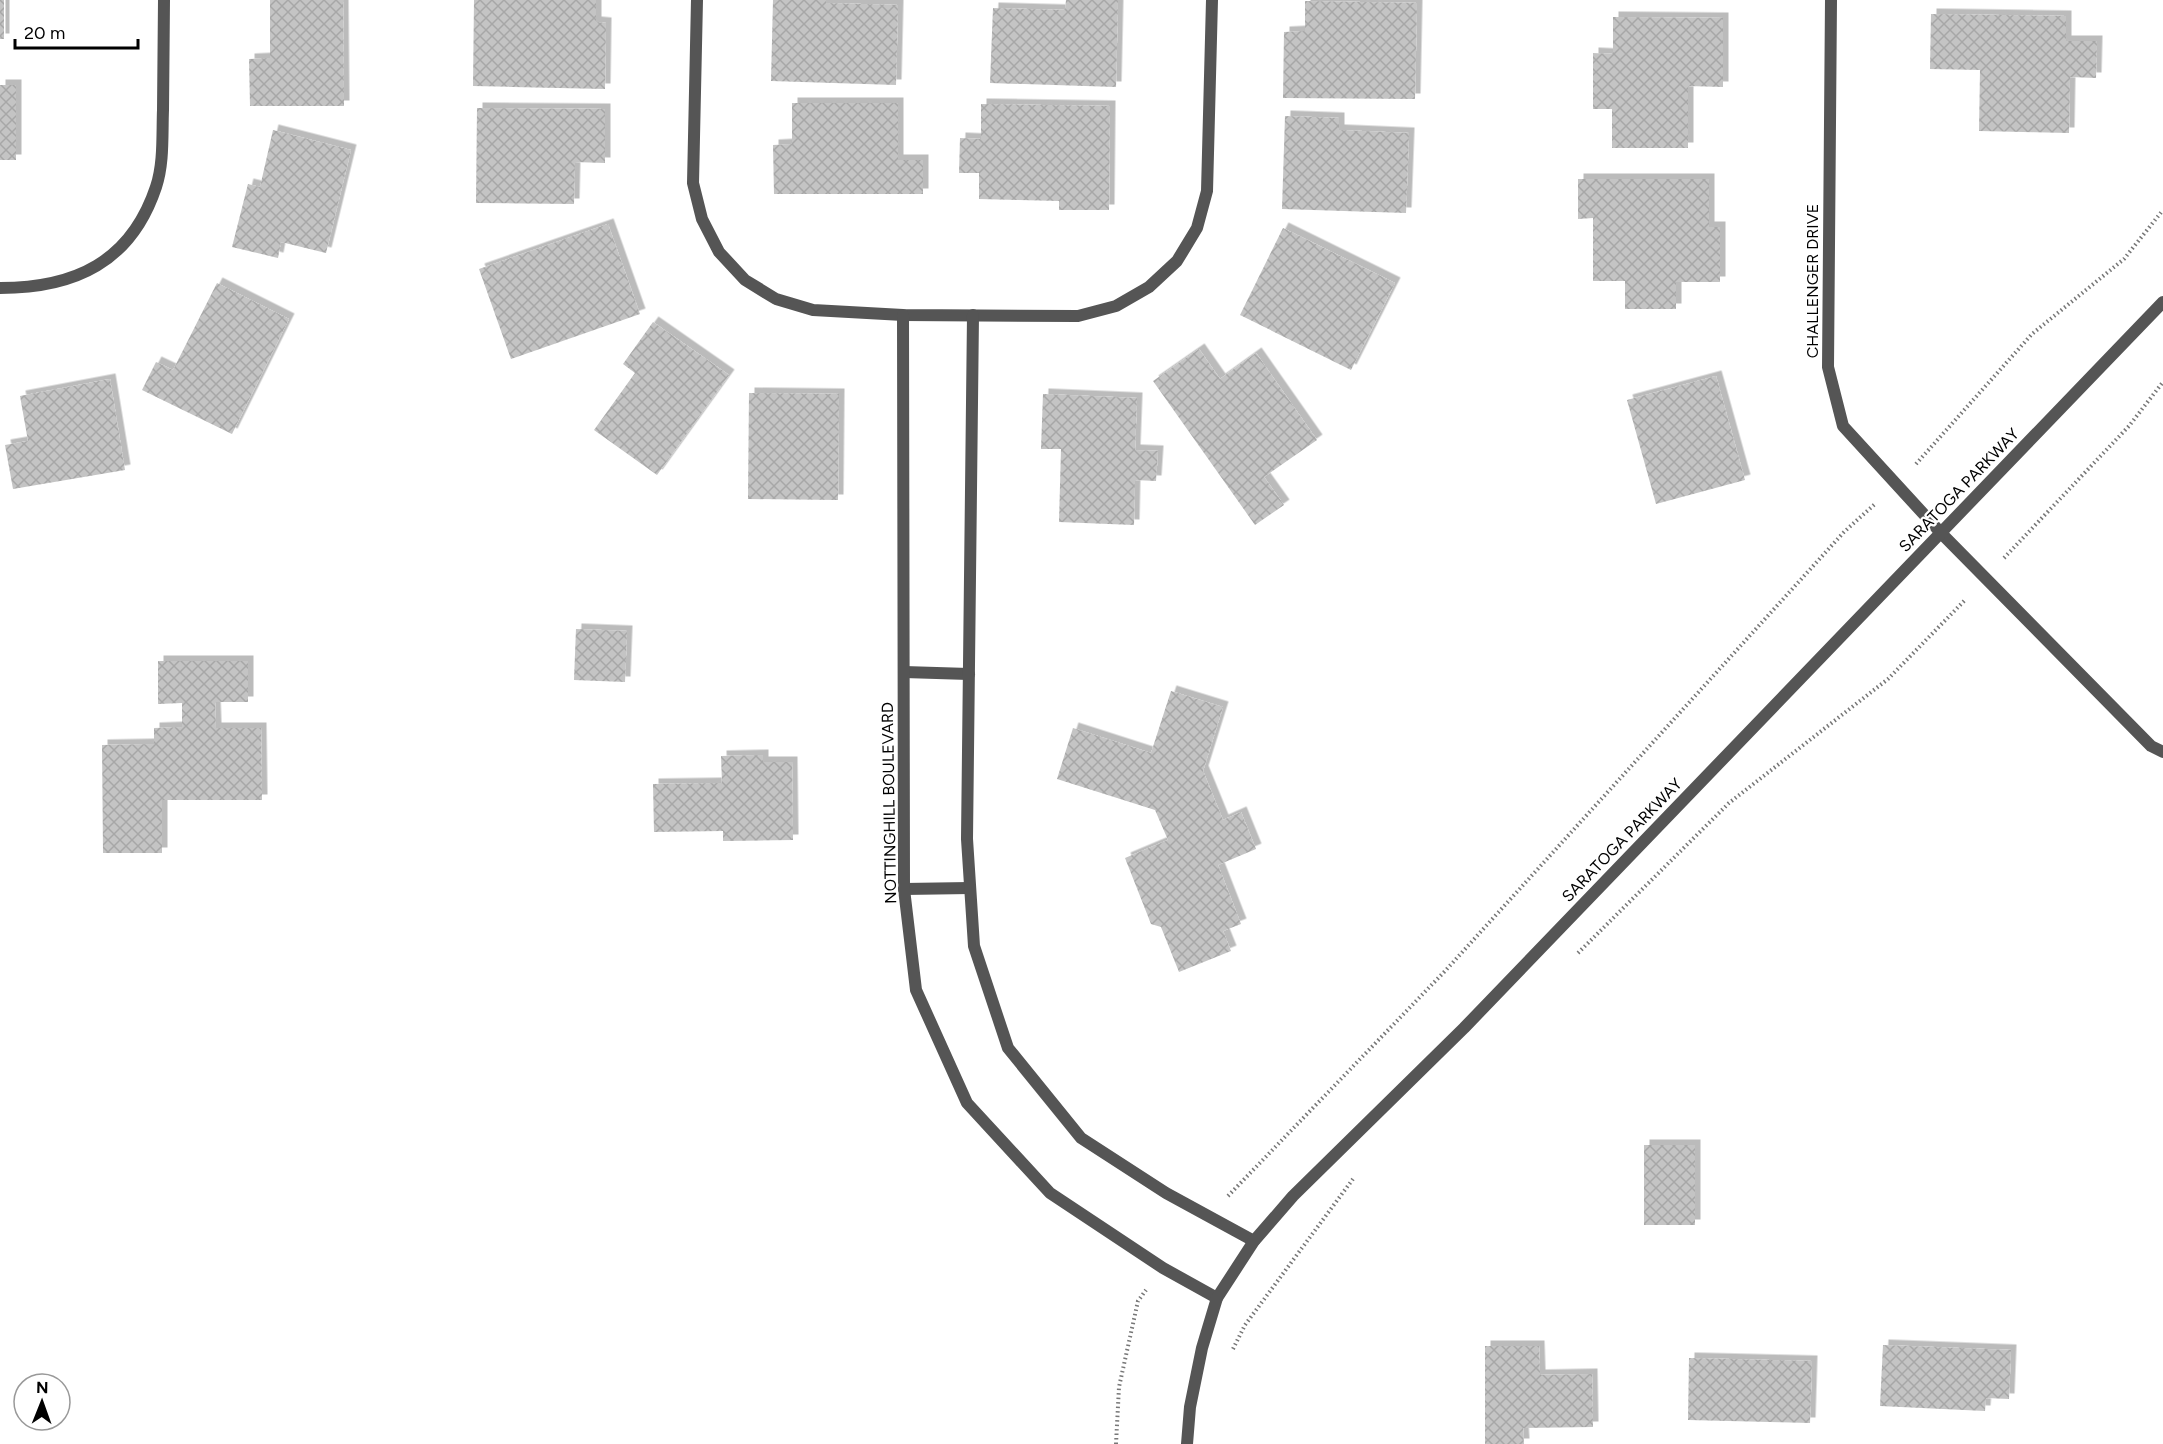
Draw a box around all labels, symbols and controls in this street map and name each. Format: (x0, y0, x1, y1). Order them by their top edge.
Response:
scale bar (15, 12, 138, 50)
text: 20 m (24, 22, 65, 44)
street label: CHALLENGER DRIVE (1803, 204, 1822, 358)
street label: SARATOGA PARKWAY (1895, 424, 2023, 556)
street label: NOTTINGHILL BOULEVARD (878, 702, 900, 904)
street label: SARATOGA PARKWAY (1558, 774, 1686, 906)
north arrow (12, 1372, 72, 1432)
text: N (36, 1378, 49, 1397)

